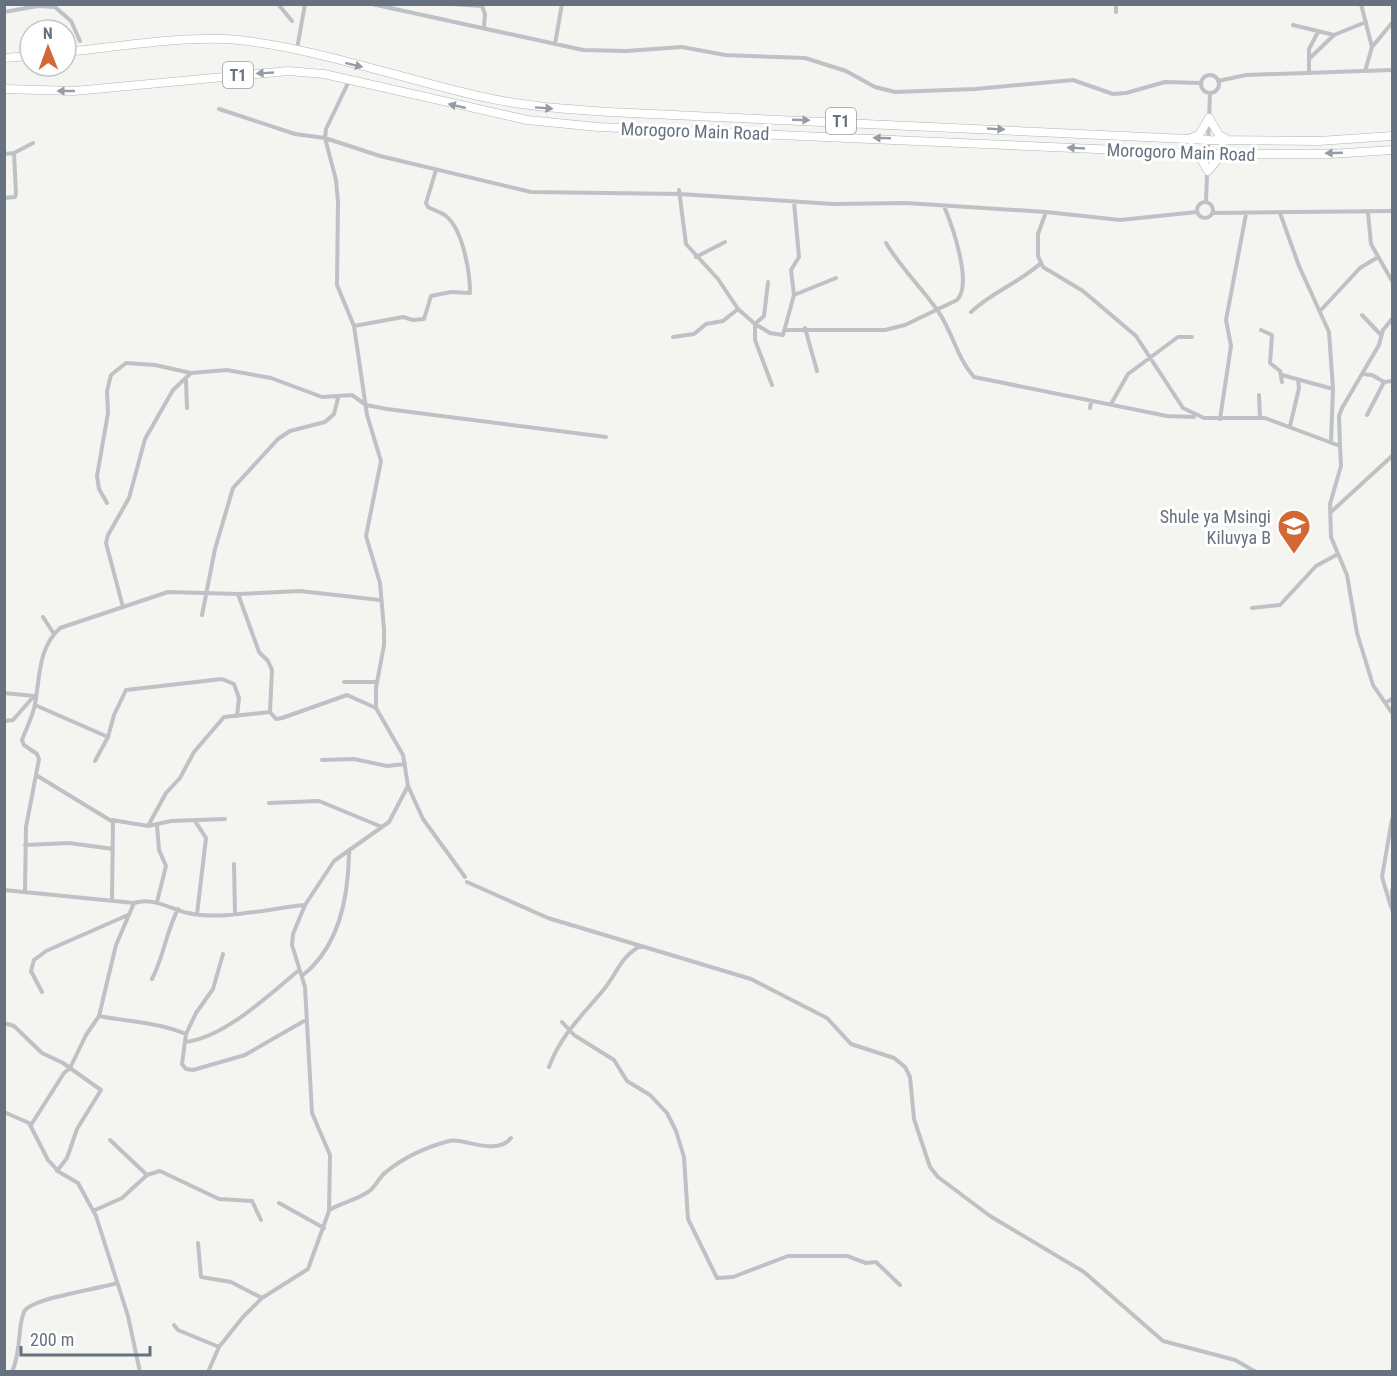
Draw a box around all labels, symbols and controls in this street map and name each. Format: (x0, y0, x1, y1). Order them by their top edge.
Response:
north arrow (18, 18, 78, 78)
text: N (43, 24, 53, 43)
one-way arrow (344, 60, 363, 70)
road number: T1 (223, 62, 253, 88)
one-way arrow (256, 68, 275, 77)
one-way arrow (56, 86, 75, 95)
one-way arrow (448, 101, 467, 111)
one-way arrow (534, 103, 553, 112)
road number: T1 (826, 108, 856, 134)
one-way arrow (792, 115, 811, 124)
street label: Morogoro Main Road (620, 118, 770, 144)
one-way arrow (987, 124, 1006, 133)
one-way arrow (872, 134, 891, 143)
street label: Morogoro Main Road (1106, 139, 1256, 165)
one-way arrow (1067, 143, 1086, 152)
one-way arrow (1325, 149, 1344, 158)
place label: Shule ya Msingi Kiluvya B (1160, 506, 1271, 548)
school or university icon: Shule ya Msingi Kiluvya B (1276, 508, 1312, 555)
scale bar (21, 1319, 150, 1357)
text: 200 m (30, 1329, 74, 1350)

